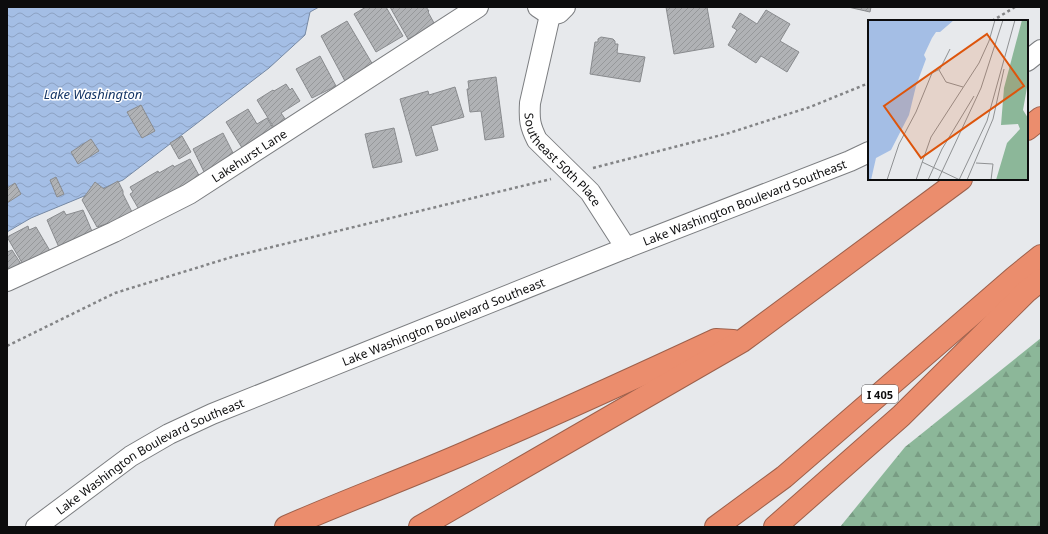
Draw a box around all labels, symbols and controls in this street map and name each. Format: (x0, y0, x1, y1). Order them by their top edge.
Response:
inset map (868, 20, 1028, 180)
water label: Lake Washington (44, 85, 142, 103)
street label: Southeast 50th Place (521, 112, 606, 210)
street label: Lakehurst Lane (208, 125, 290, 186)
street label: Lake Washington Boulevard Southeast (640, 155, 849, 249)
street label: Lake Washington Boulevard Southeast (339, 273, 548, 370)
road number: I 405 (862, 385, 898, 403)
street label: Lake Washington Boulevard Southeast (52, 393, 247, 518)

